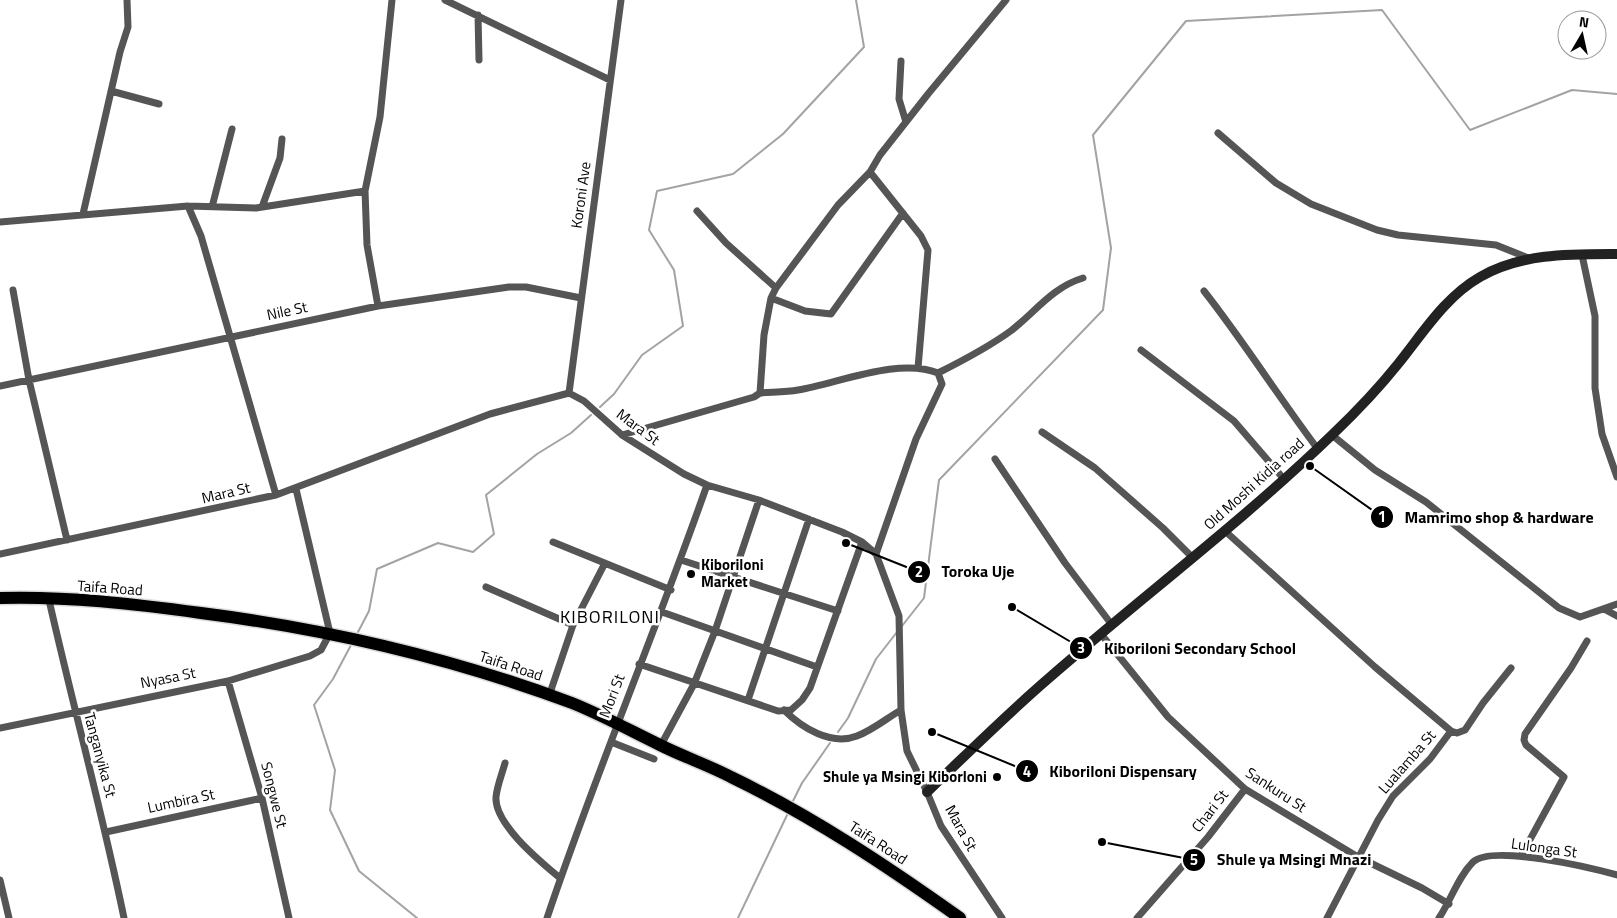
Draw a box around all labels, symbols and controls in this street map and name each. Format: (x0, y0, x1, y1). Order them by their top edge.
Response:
north arrow (1557, 10, 1607, 60)
text: N (1578, 11, 1591, 33)
street label: Koroni Ave (564, 160, 597, 230)
street label: Nile St (264, 295, 310, 326)
street label: Mara St (612, 403, 666, 451)
street label: Old Moshi Kidia road (1198, 432, 1309, 535)
street label: Mara St (199, 476, 253, 509)
callout: Mamrimo shop & hardware (1369, 502, 1603, 533)
text: 1 (1378, 505, 1386, 528)
text: Mamrimo shop & hardware (1404, 505, 1594, 529)
place label: Kiboriloni Market (701, 553, 764, 593)
callout: Toroka Uje (906, 556, 1024, 587)
text: Toroka Uje (942, 559, 1015, 583)
text: 2 (915, 560, 923, 583)
marker: Kiboriloni Market (685, 568, 697, 580)
street label: Taifa Road (77, 574, 144, 601)
district label: KIBORILONI (560, 603, 660, 630)
callout: Kiboriloni Secondary School (1069, 632, 1306, 663)
text: 3 (1077, 636, 1085, 659)
text: Kiboriloni Secondary School (1104, 636, 1296, 660)
street label: Taifa Road (476, 644, 546, 687)
street label: Nyasa St (138, 661, 198, 694)
street label: Mori St (593, 670, 631, 721)
street label: Tanganyika St (78, 710, 123, 801)
street label: Lualamba St (1372, 724, 1441, 799)
callout: Kiboriloni Dispensary (1015, 756, 1207, 787)
street label: Songwe St (255, 759, 294, 831)
text: Kiboriloni Dispensary (1049, 759, 1197, 783)
text: 4 (1023, 760, 1031, 783)
street label: Sankuru St (1241, 761, 1312, 818)
place label: Shule ya Msingi Kiborloni (823, 765, 987, 788)
marker: Shule ya Msingi Kiborloni (991, 771, 1003, 783)
street label: Lumbira St (145, 782, 217, 819)
street label: Chari St (1186, 784, 1234, 837)
street label: Mara St (939, 801, 984, 856)
street label: Taifa Road (844, 815, 912, 870)
street label: Lulonga St (1510, 832, 1579, 864)
callout: Shule ya Msingi Mnazi (1182, 844, 1381, 875)
text: Shule ya Msingi Mnazi (1217, 847, 1371, 871)
text: 5 (1190, 848, 1198, 871)

